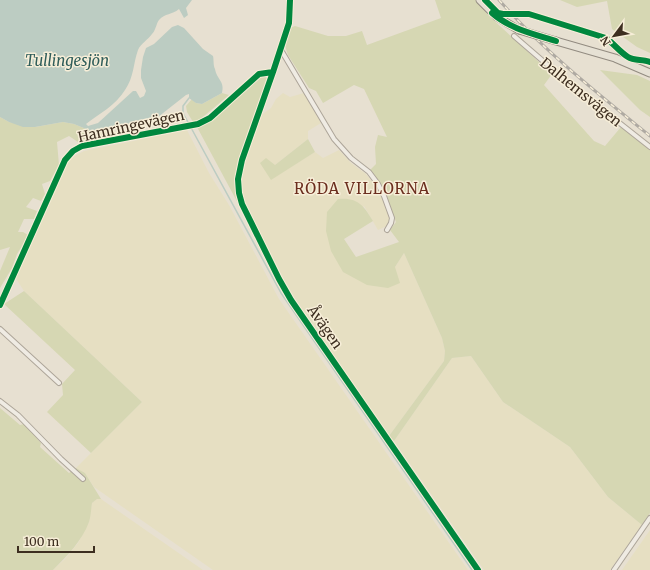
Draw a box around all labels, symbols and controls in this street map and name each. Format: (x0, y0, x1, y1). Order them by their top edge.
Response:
north arrow (594, 16, 634, 56)
text: N (597, 34, 614, 49)
water label: Tullingesjön (25, 51, 109, 70)
street label: Dalhemsvägen (536, 54, 626, 130)
street label: Hamringevägen (76, 106, 186, 146)
district label: RÖDA VILLORNA (294, 178, 430, 198)
street label: Åvägen (303, 300, 347, 352)
scale bar (18, 528, 94, 554)
text: 100 m (24, 534, 59, 549)

